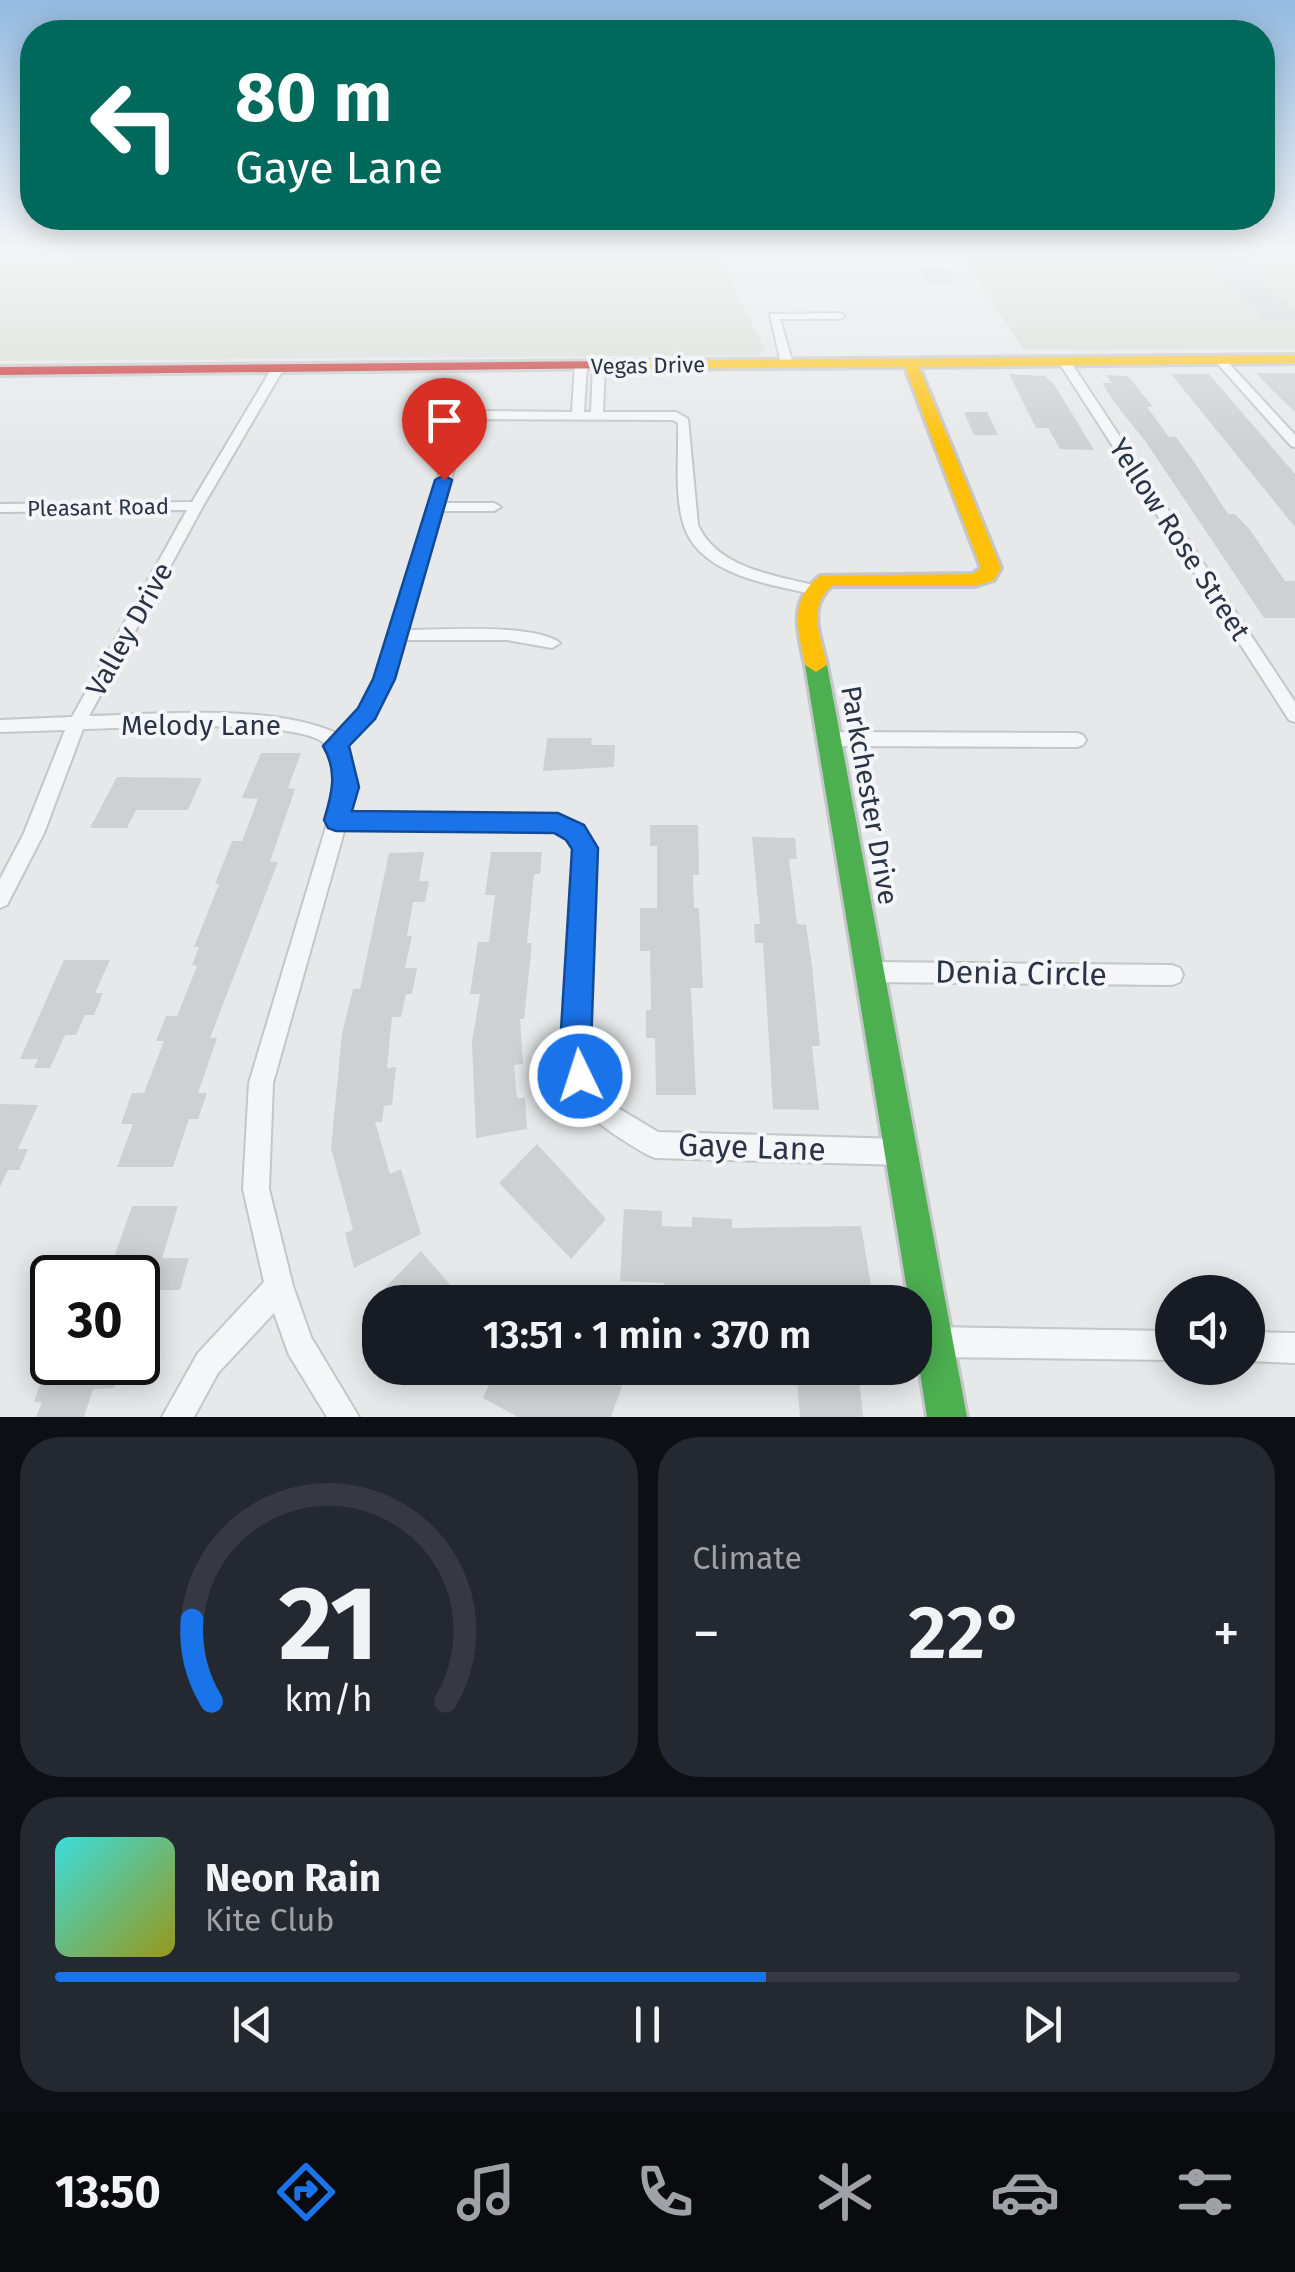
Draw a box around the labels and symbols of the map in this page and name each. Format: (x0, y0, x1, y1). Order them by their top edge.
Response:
street label: Vegas Drive (591, 351, 705, 380)
pin (402, 378, 487, 481)
street label: Yellow Rose Street (1102, 432, 1258, 647)
street label: Pleasant Road (27, 493, 169, 522)
street label: Valley Drive (79, 557, 180, 702)
street label: Parkchester Drive (834, 683, 905, 907)
street label: Melody Lane (121, 709, 281, 742)
street label: Denia Circle (935, 953, 1107, 993)
position arrow (528, 1024, 632, 1128)
street label: Gaye Lane (677, 1125, 827, 1169)
speed limit sign: 30 (30, 1255, 160, 1385)

